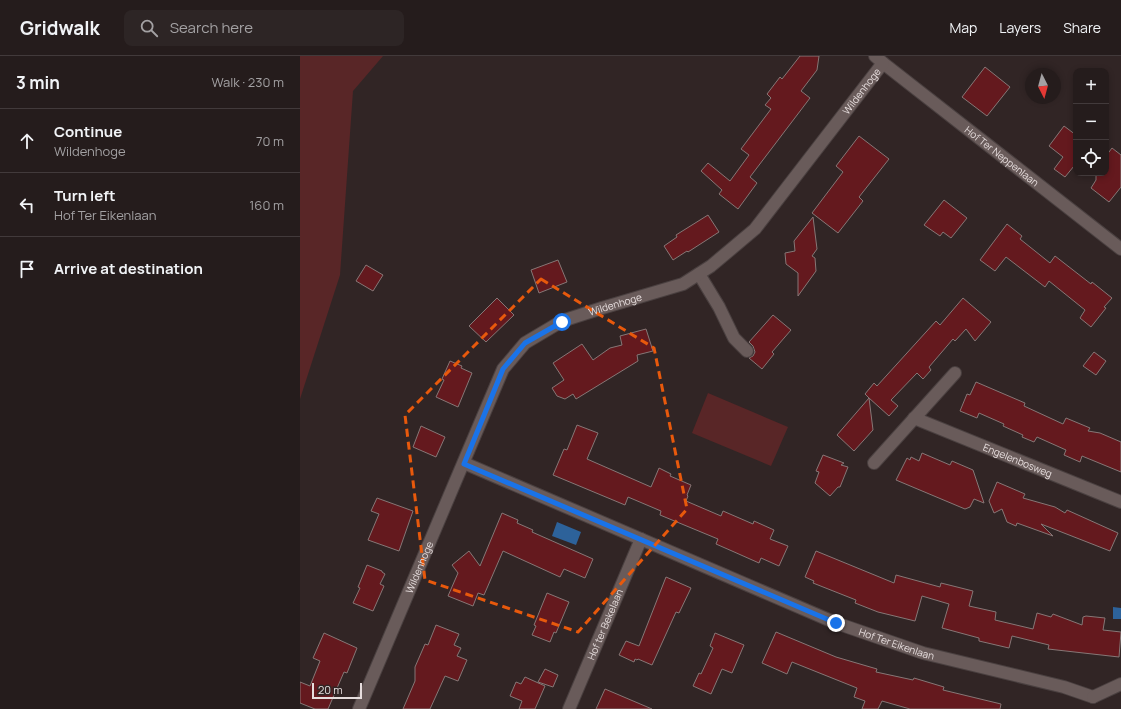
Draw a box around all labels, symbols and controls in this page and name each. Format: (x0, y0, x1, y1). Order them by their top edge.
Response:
search box (124, 10, 404, 46)
text: Gridwalk (20, 15, 100, 41)
icon: search (138, 17, 160, 39)
text: Search here (170, 17, 253, 38)
text: Map (949, 18, 977, 37)
text: Layers (999, 18, 1041, 37)
text: Share (1063, 18, 1101, 37)
street label: Wildenhoge (839, 65, 884, 117)
north arrow (1025, 68, 1061, 104)
map controls (1073, 68, 1109, 176)
button: + (1073, 68, 1109, 104)
text: 3 min (16, 71, 60, 94)
text: Walk · 230 m (211, 73, 284, 91)
button: − (1073, 104, 1109, 140)
text: Continue (54, 121, 122, 142)
street label: Hof Ter Neppenlaan (962, 123, 1042, 189)
icon: ahead (16, 130, 38, 152)
text: 70 m (256, 132, 284, 150)
button: locate (1073, 140, 1109, 176)
text: Wildenhoge (54, 142, 126, 160)
text: Turn left (54, 185, 116, 206)
icon: left (16, 194, 38, 216)
text: 160 m (249, 196, 284, 214)
text: Hof Ter Eikenlaan (54, 206, 157, 224)
icon: arrive (16, 258, 38, 280)
text: Arrive at destination (54, 258, 203, 279)
street label: Wildenhoge (587, 290, 644, 319)
route start (553, 313, 571, 331)
street label: Engelenbosweg (981, 440, 1055, 480)
street label: Wildenhoge (402, 539, 436, 595)
street label: Hof ter Bekelaan (584, 587, 626, 662)
route end (827, 614, 845, 632)
street label: Hof Ter Eikenlaan (857, 624, 936, 663)
scale bar (312, 681, 362, 700)
text: 20 m (318, 682, 343, 697)

